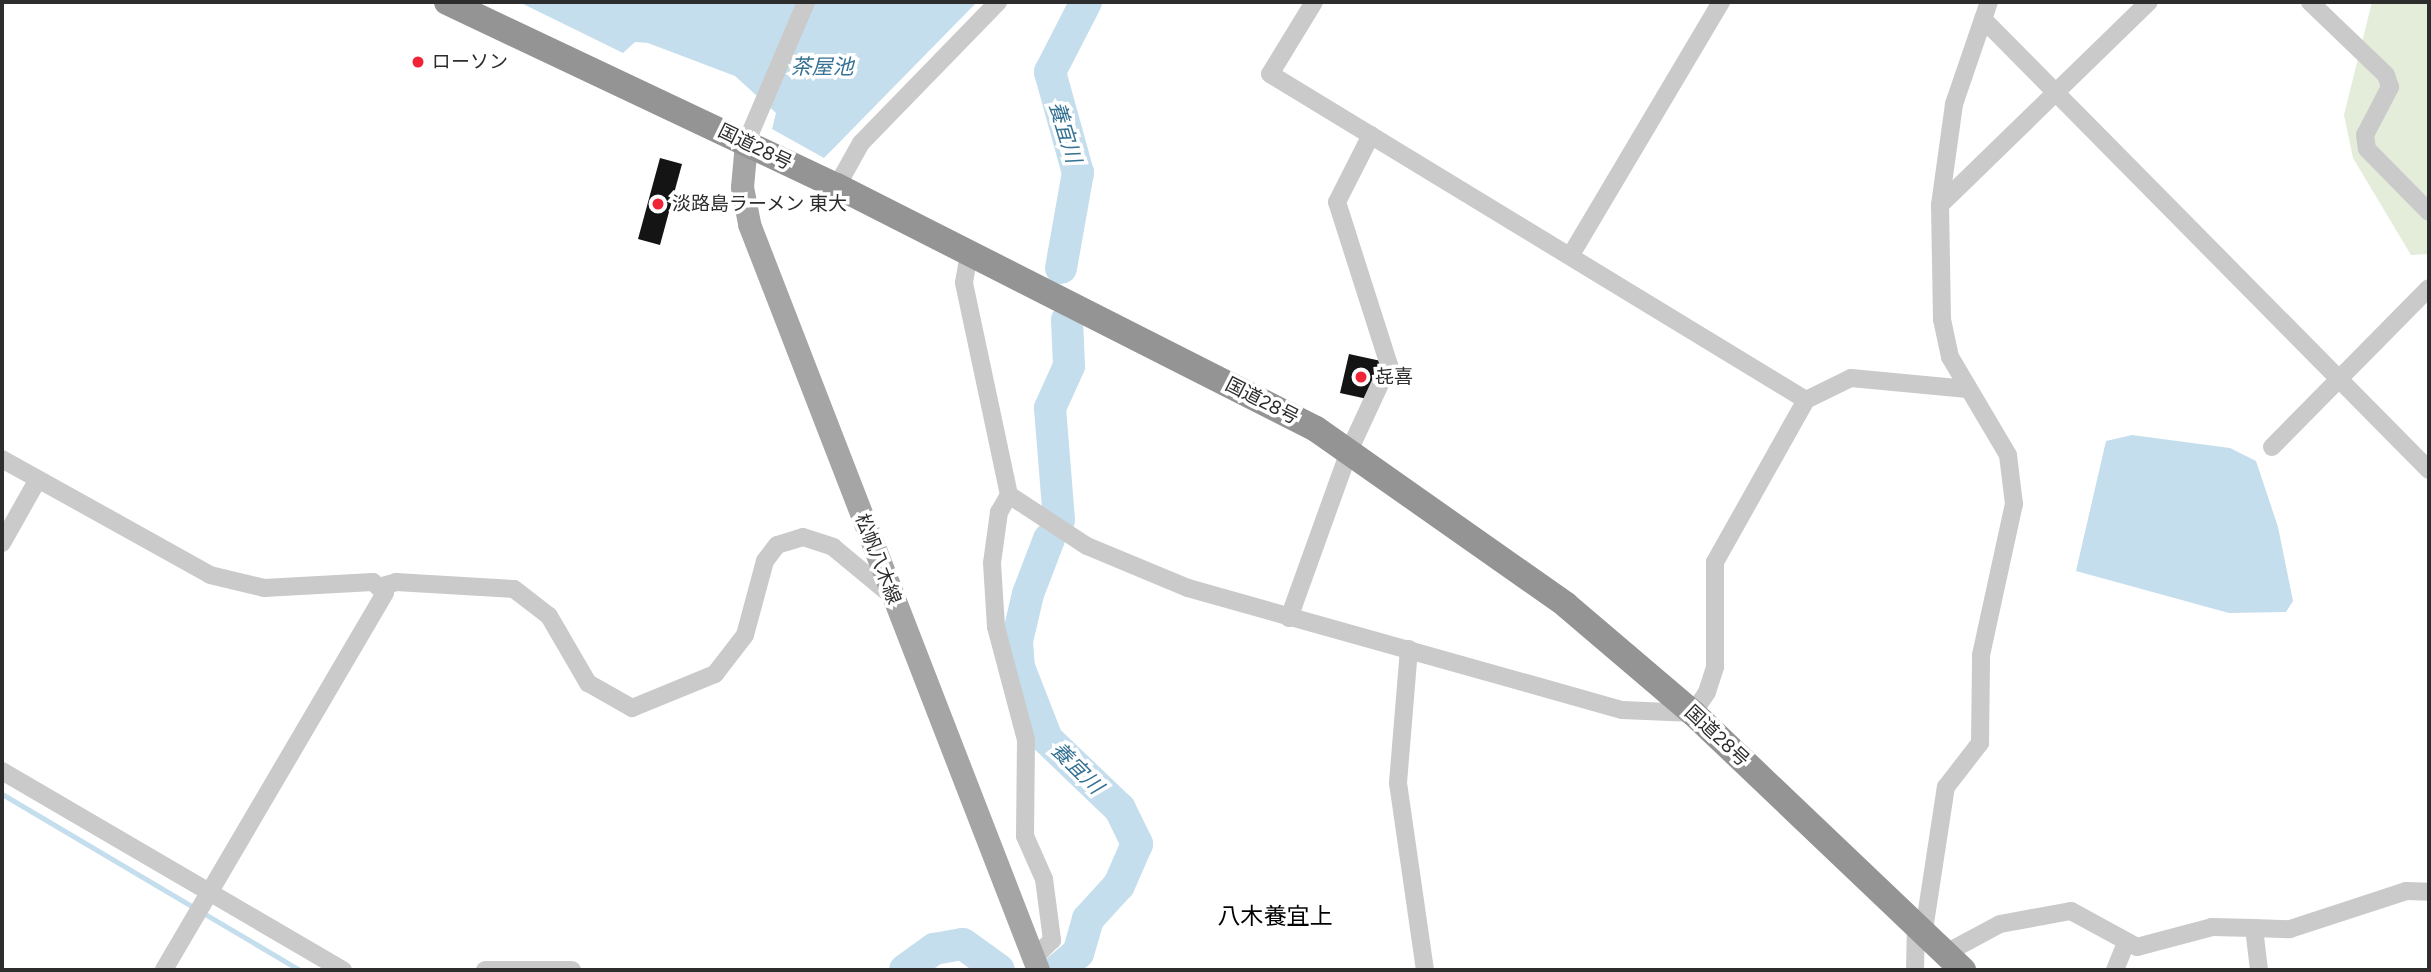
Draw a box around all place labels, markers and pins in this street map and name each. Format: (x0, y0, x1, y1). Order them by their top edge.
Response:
place label: ローソン (432, 51, 508, 73)
marker: ローソン (410, 54, 426, 70)
place label: 淡路島ラーメン 東大 (672, 193, 848, 215)
marker: 淡路島ラーメン 東大 (650, 196, 666, 212)
place label: 㐂喜 (1375, 366, 1413, 388)
marker: 㐂喜 (1353, 369, 1369, 385)

